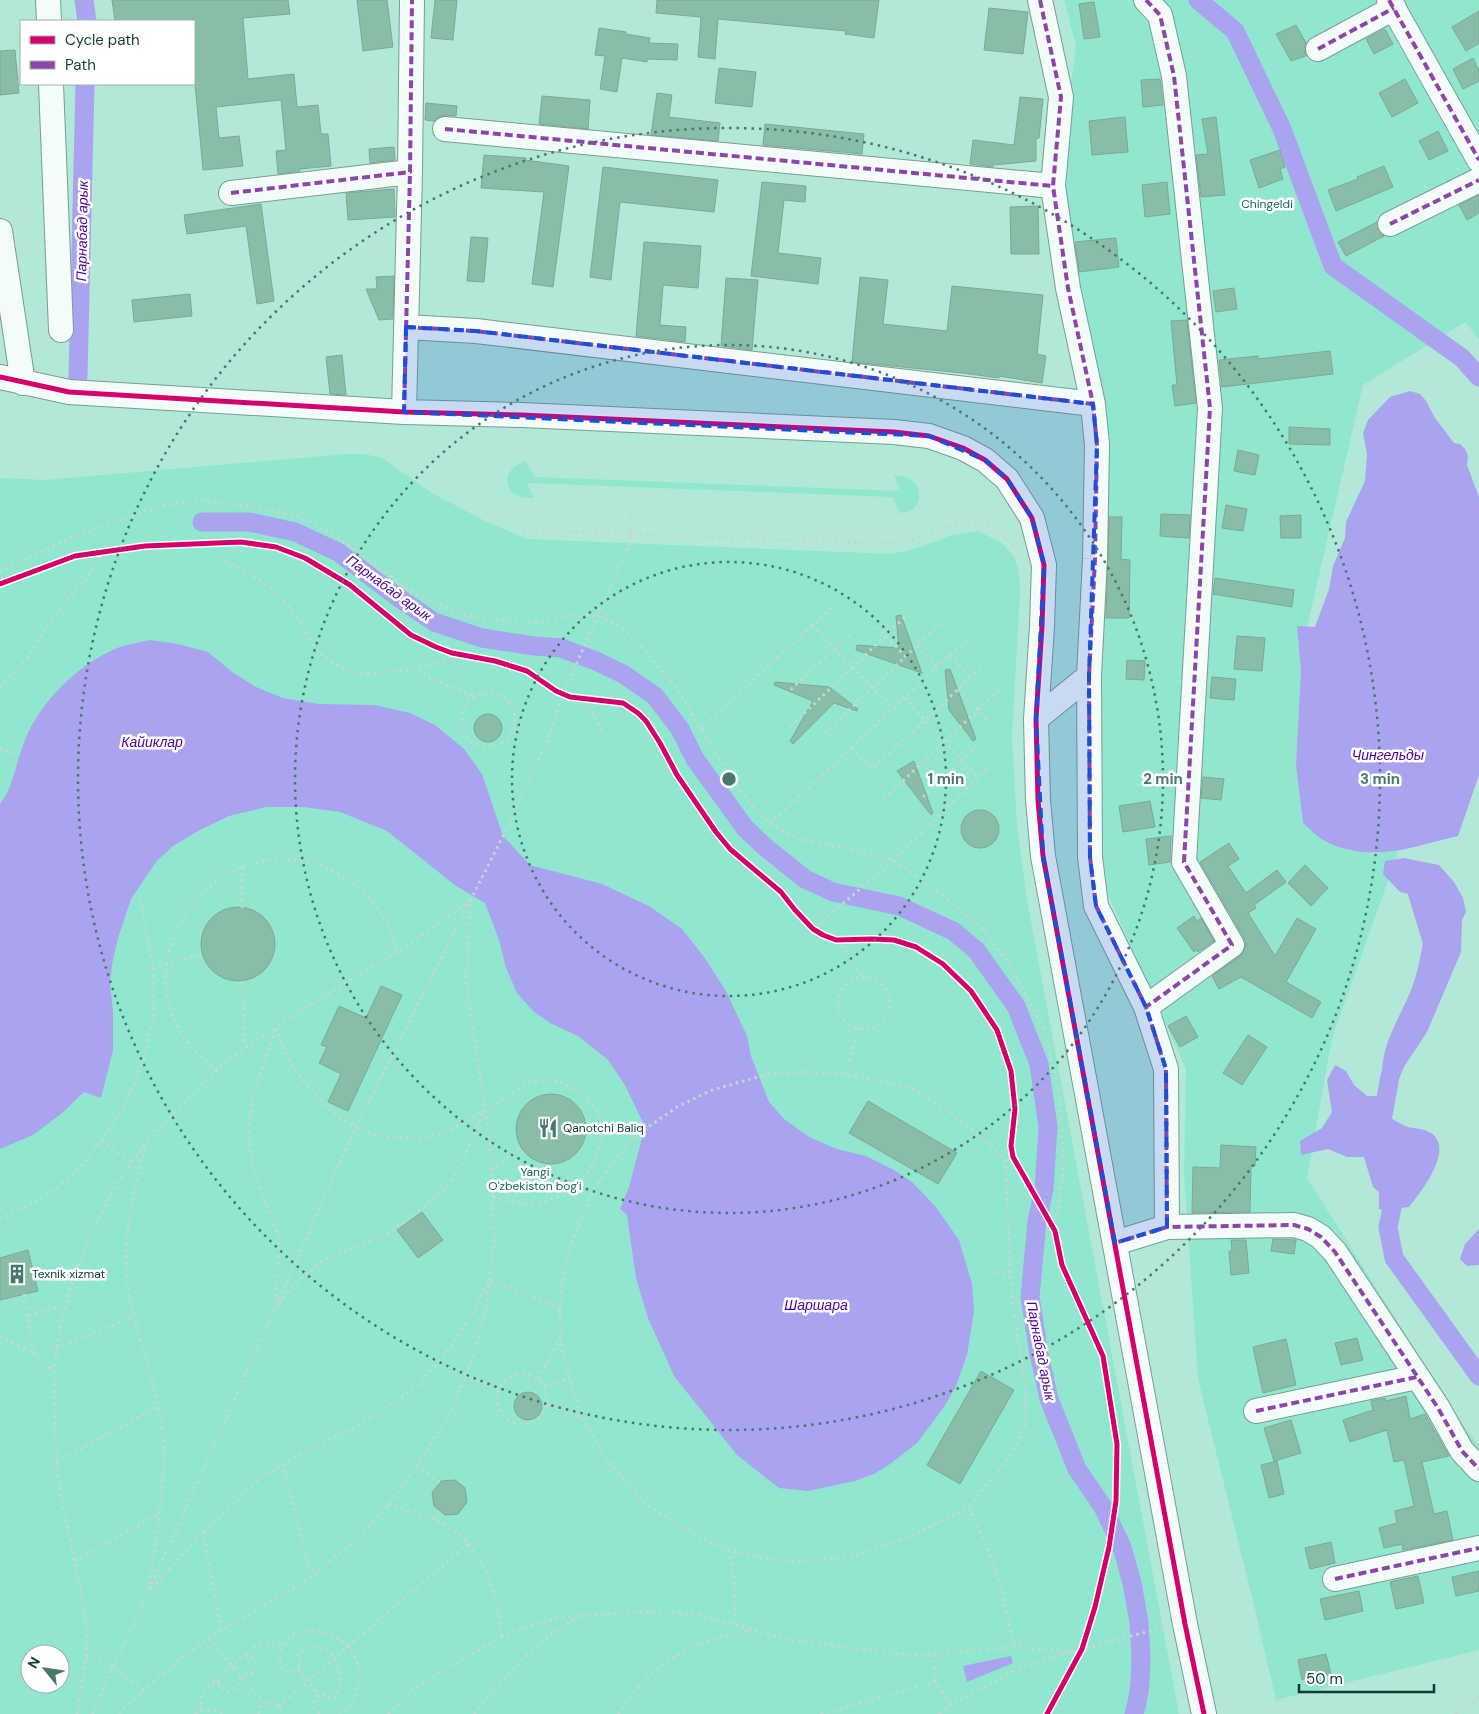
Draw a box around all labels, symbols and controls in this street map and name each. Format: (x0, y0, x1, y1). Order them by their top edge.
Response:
legend (20, 20, 195, 85)
text: Cycle path (65, 30, 140, 50)
text: Path (65, 55, 96, 75)
water label: Парнабад арык (72, 179, 92, 282)
park label: Chingeldi (1241, 196, 1293, 212)
water label: Парнабад арык (343, 551, 436, 626)
water label: Кайиклар (121, 733, 183, 751)
water label: Чингельды (1352, 746, 1425, 764)
text: 1 min (928, 769, 964, 789)
text: 2 min (1143, 769, 1183, 789)
text: 3 min (1360, 769, 1400, 789)
centre of rings (720, 770, 738, 788)
restaurant icon: Qanotchi Baliq (537, 1117, 559, 1139)
place label: Qanotchi Baliq (563, 1120, 644, 1136)
park label: Yangi O'zbekiston bog'i (488, 1164, 582, 1194)
building icon: Texnik xizmat (6, 1263, 28, 1285)
place label: Texnik xizmat (32, 1266, 106, 1282)
water label: Шаршара (784, 1296, 848, 1314)
water label: Парнабад арык (1023, 1300, 1060, 1404)
north arrow (20, 1644, 70, 1694)
text: N (23, 1654, 44, 1671)
scale bar (1299, 1662, 1434, 1694)
text: 50 m (1306, 1669, 1343, 1689)

